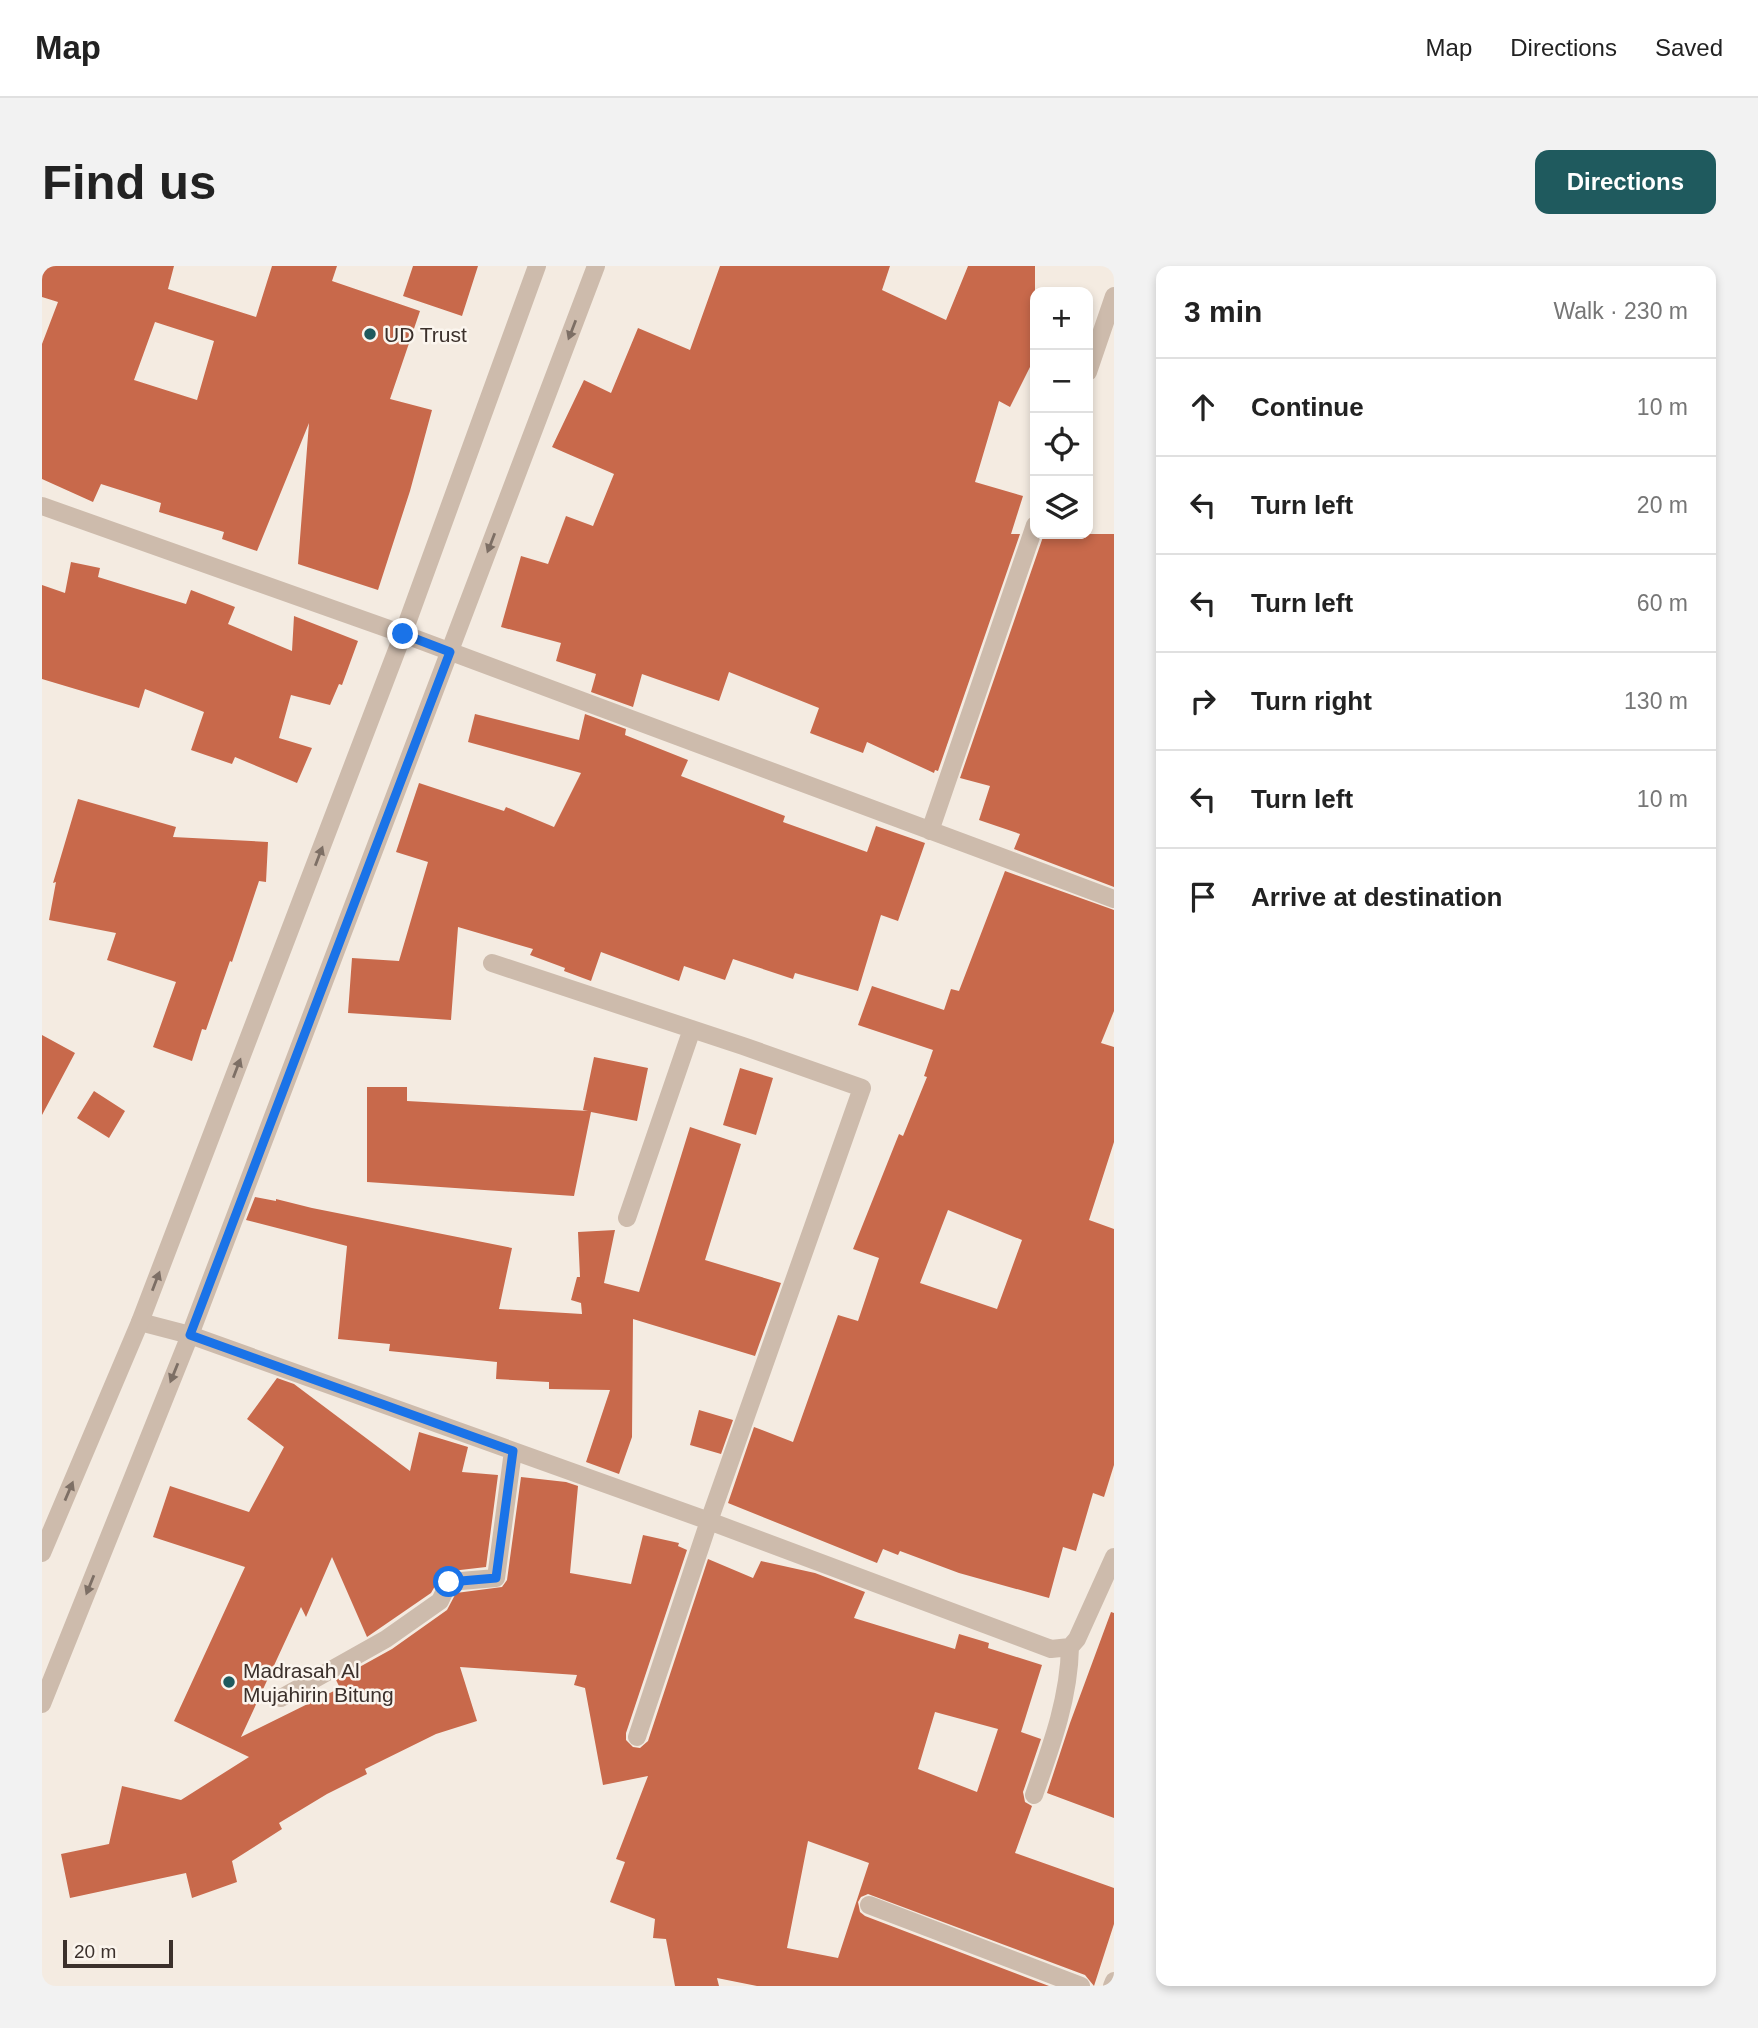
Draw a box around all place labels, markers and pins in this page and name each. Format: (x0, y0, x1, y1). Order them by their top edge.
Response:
place label: UD Trust (384, 323, 467, 346)
marker: UD Trust (362, 326, 378, 342)
place label: Madrasah Al Mujahirin Bitung (243, 1659, 394, 1706)
marker: Madrasah Al Mujahirin Bitung (221, 1674, 237, 1690)

